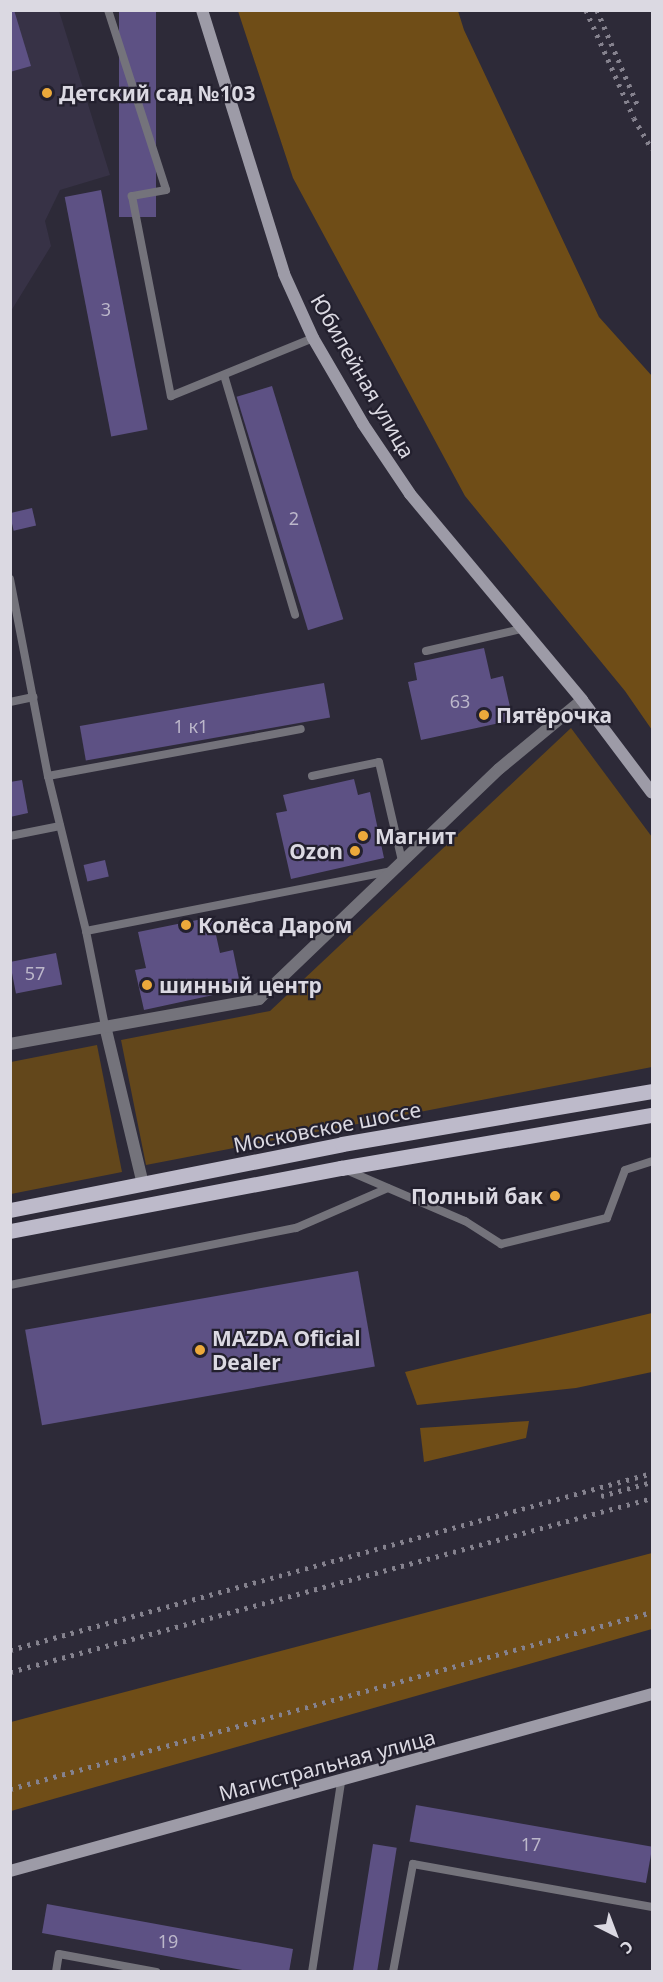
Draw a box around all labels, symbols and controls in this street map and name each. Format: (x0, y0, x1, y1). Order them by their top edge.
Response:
place label: Детский сад №103 (59, 80, 255, 106)
marker: Детский сад №103 (40, 86, 54, 100)
street label: Юбилейная улица (306, 290, 420, 462)
house number: 3 (101, 298, 111, 320)
house number: 2 (289, 507, 299, 529)
house number: 63 (450, 690, 470, 712)
place label: Пятёрочка (496, 702, 612, 728)
marker: Пятёрочка (477, 708, 491, 722)
house number: 1 к1 (174, 715, 208, 737)
place label: Магнит (375, 823, 456, 849)
marker: Магнит (356, 829, 370, 843)
place label: Ozon (289, 838, 343, 864)
marker: Ozon (348, 844, 362, 858)
place label: Колёса Даром (198, 912, 352, 938)
marker: Колёса Даром (179, 918, 193, 932)
house number: 57 (25, 962, 45, 984)
place label: шинный центр (159, 972, 322, 998)
marker: шинный центр (140, 978, 154, 992)
street label: Московское шоссе (231, 1096, 423, 1158)
place label: Полный бак (411, 1183, 543, 1209)
marker: Полный бак (548, 1189, 562, 1203)
place label: MAZDA Oficial Dealer (212, 1325, 360, 1375)
marker: MAZDA Oficial Dealer (193, 1343, 207, 1357)
street label: Магистральная улица (216, 1724, 438, 1806)
house number: 17 (521, 1833, 541, 1855)
north arrow (585, 1904, 645, 1964)
house number: 19 (158, 1930, 178, 1952)
text: С (616, 1936, 638, 1959)

